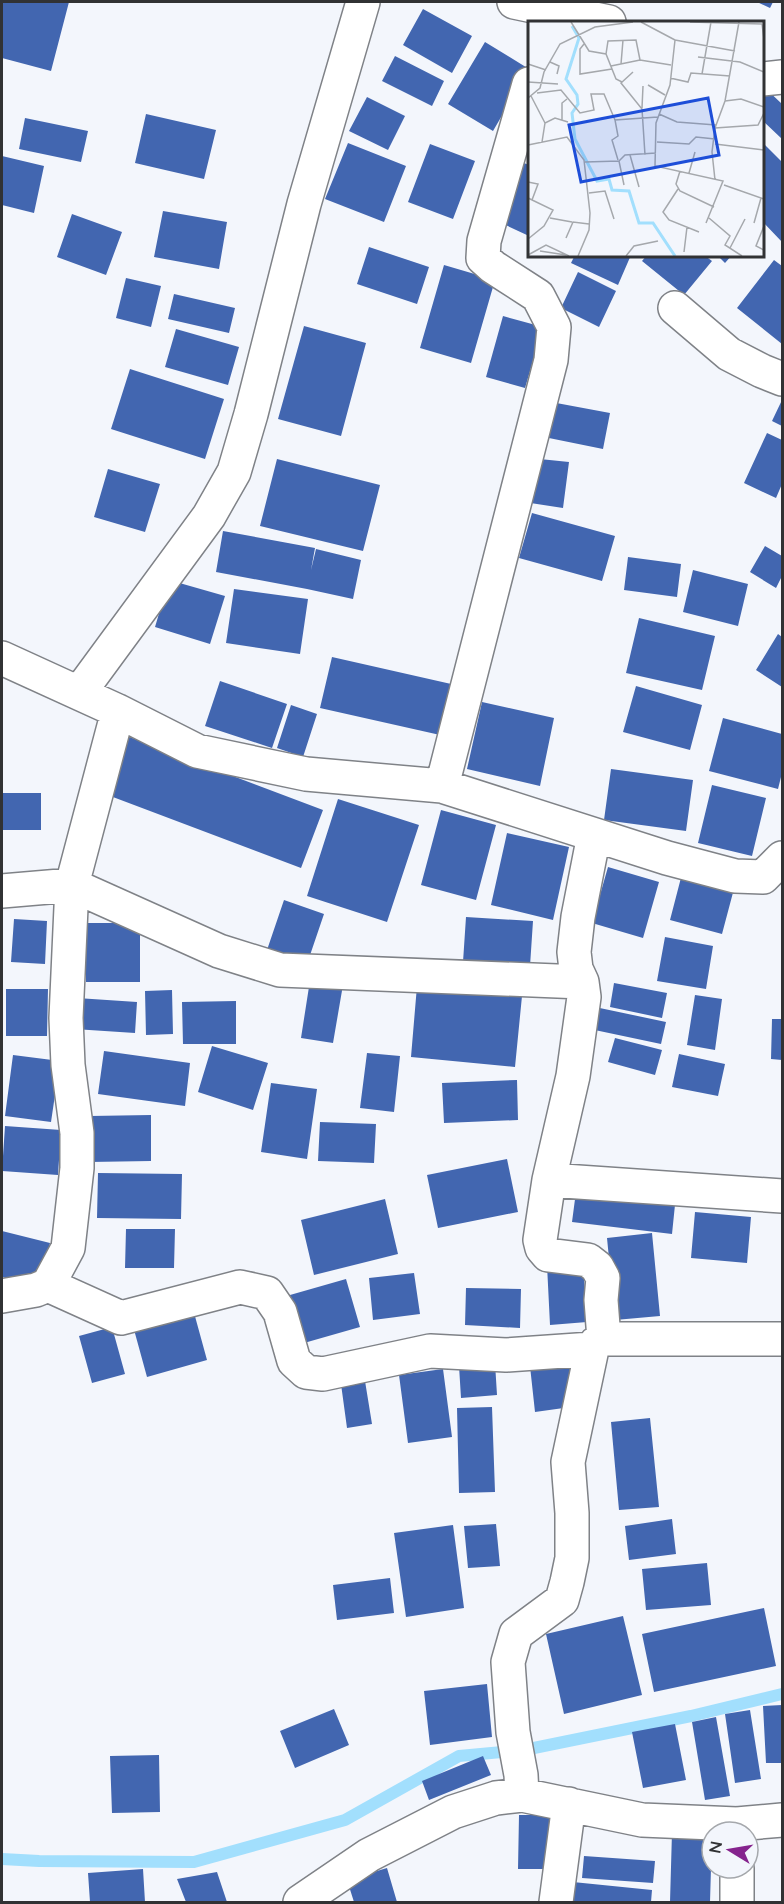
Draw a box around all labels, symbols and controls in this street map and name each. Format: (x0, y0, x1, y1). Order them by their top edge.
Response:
inset map (528, 21, 763, 256)
north arrow (700, 1820, 760, 1880)
text: N (704, 1839, 726, 1855)

